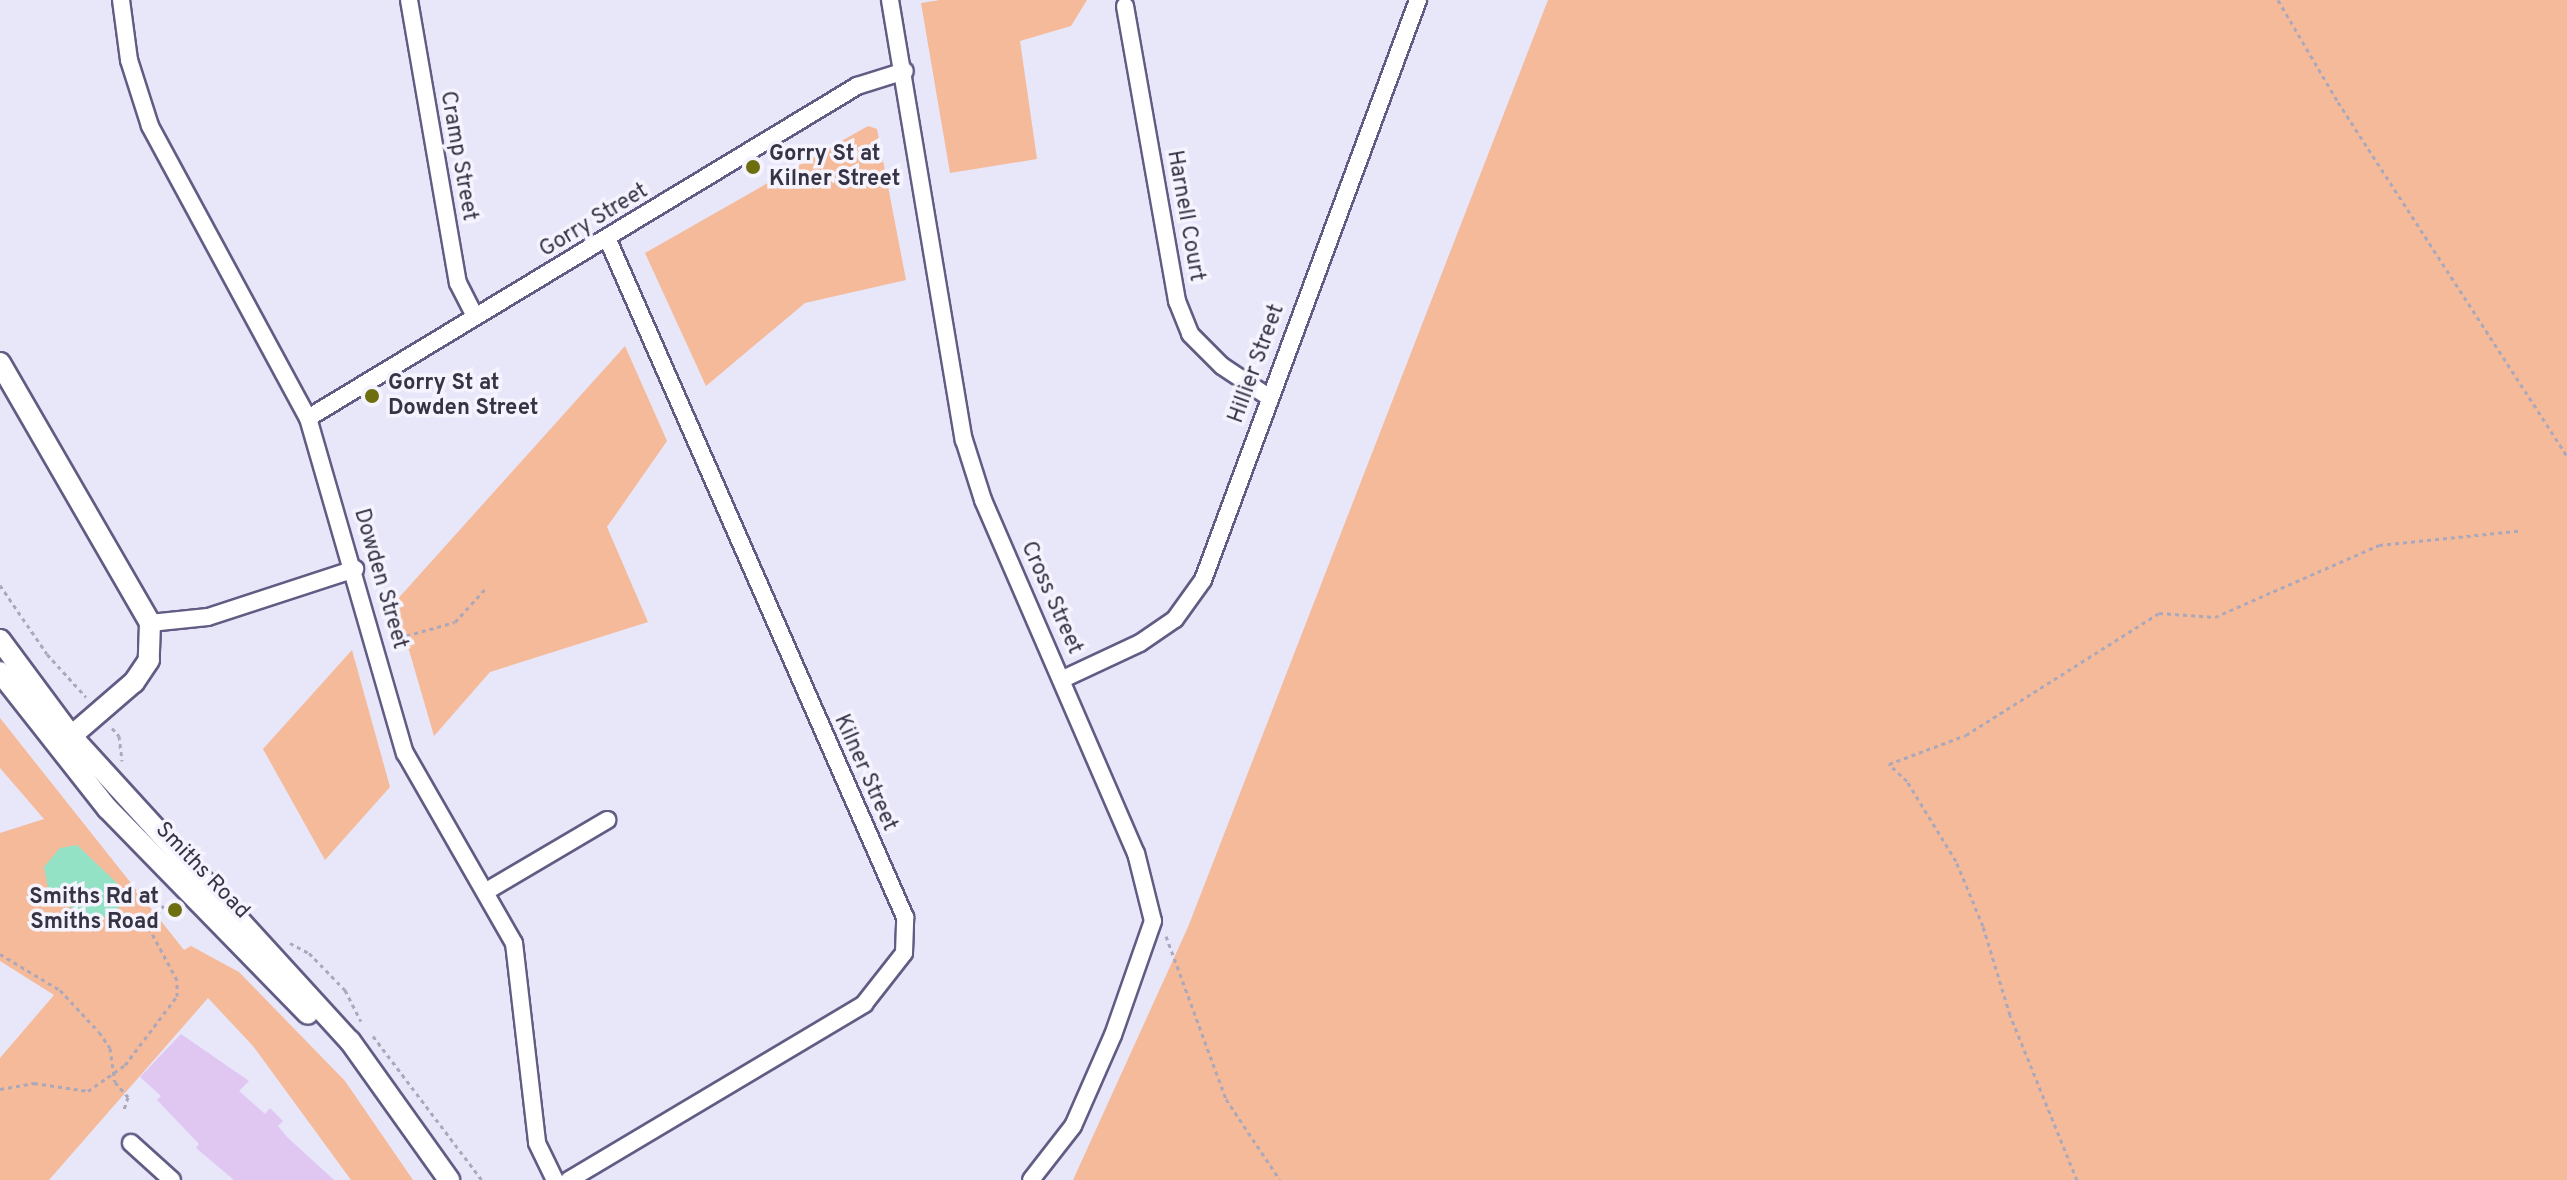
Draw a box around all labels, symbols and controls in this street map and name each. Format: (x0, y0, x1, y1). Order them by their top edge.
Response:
street label: Cramp Street (434, 89, 482, 223)
place label: Gorry St at Kilner Street (769, 141, 900, 192)
street label: Harnell Court (1160, 148, 1210, 284)
marker: Gorry St at Kilner Street (744, 158, 762, 176)
street label: Gorry Street (535, 178, 653, 264)
street label: Hillier Street (1223, 301, 1291, 427)
place label: Gorry St at Dowden Street (388, 370, 538, 422)
marker: Gorry St at Dowden Street (363, 387, 381, 405)
street label: Dowden Street (347, 506, 413, 652)
street label: Cross Street (1014, 538, 1088, 658)
street label: Kilner Street (828, 711, 902, 835)
street label: Smiths Road (149, 817, 255, 925)
place label: Smiths Rd at Smiths Road (29, 884, 159, 936)
marker: Smiths Rd at Smiths Road (166, 901, 184, 919)

